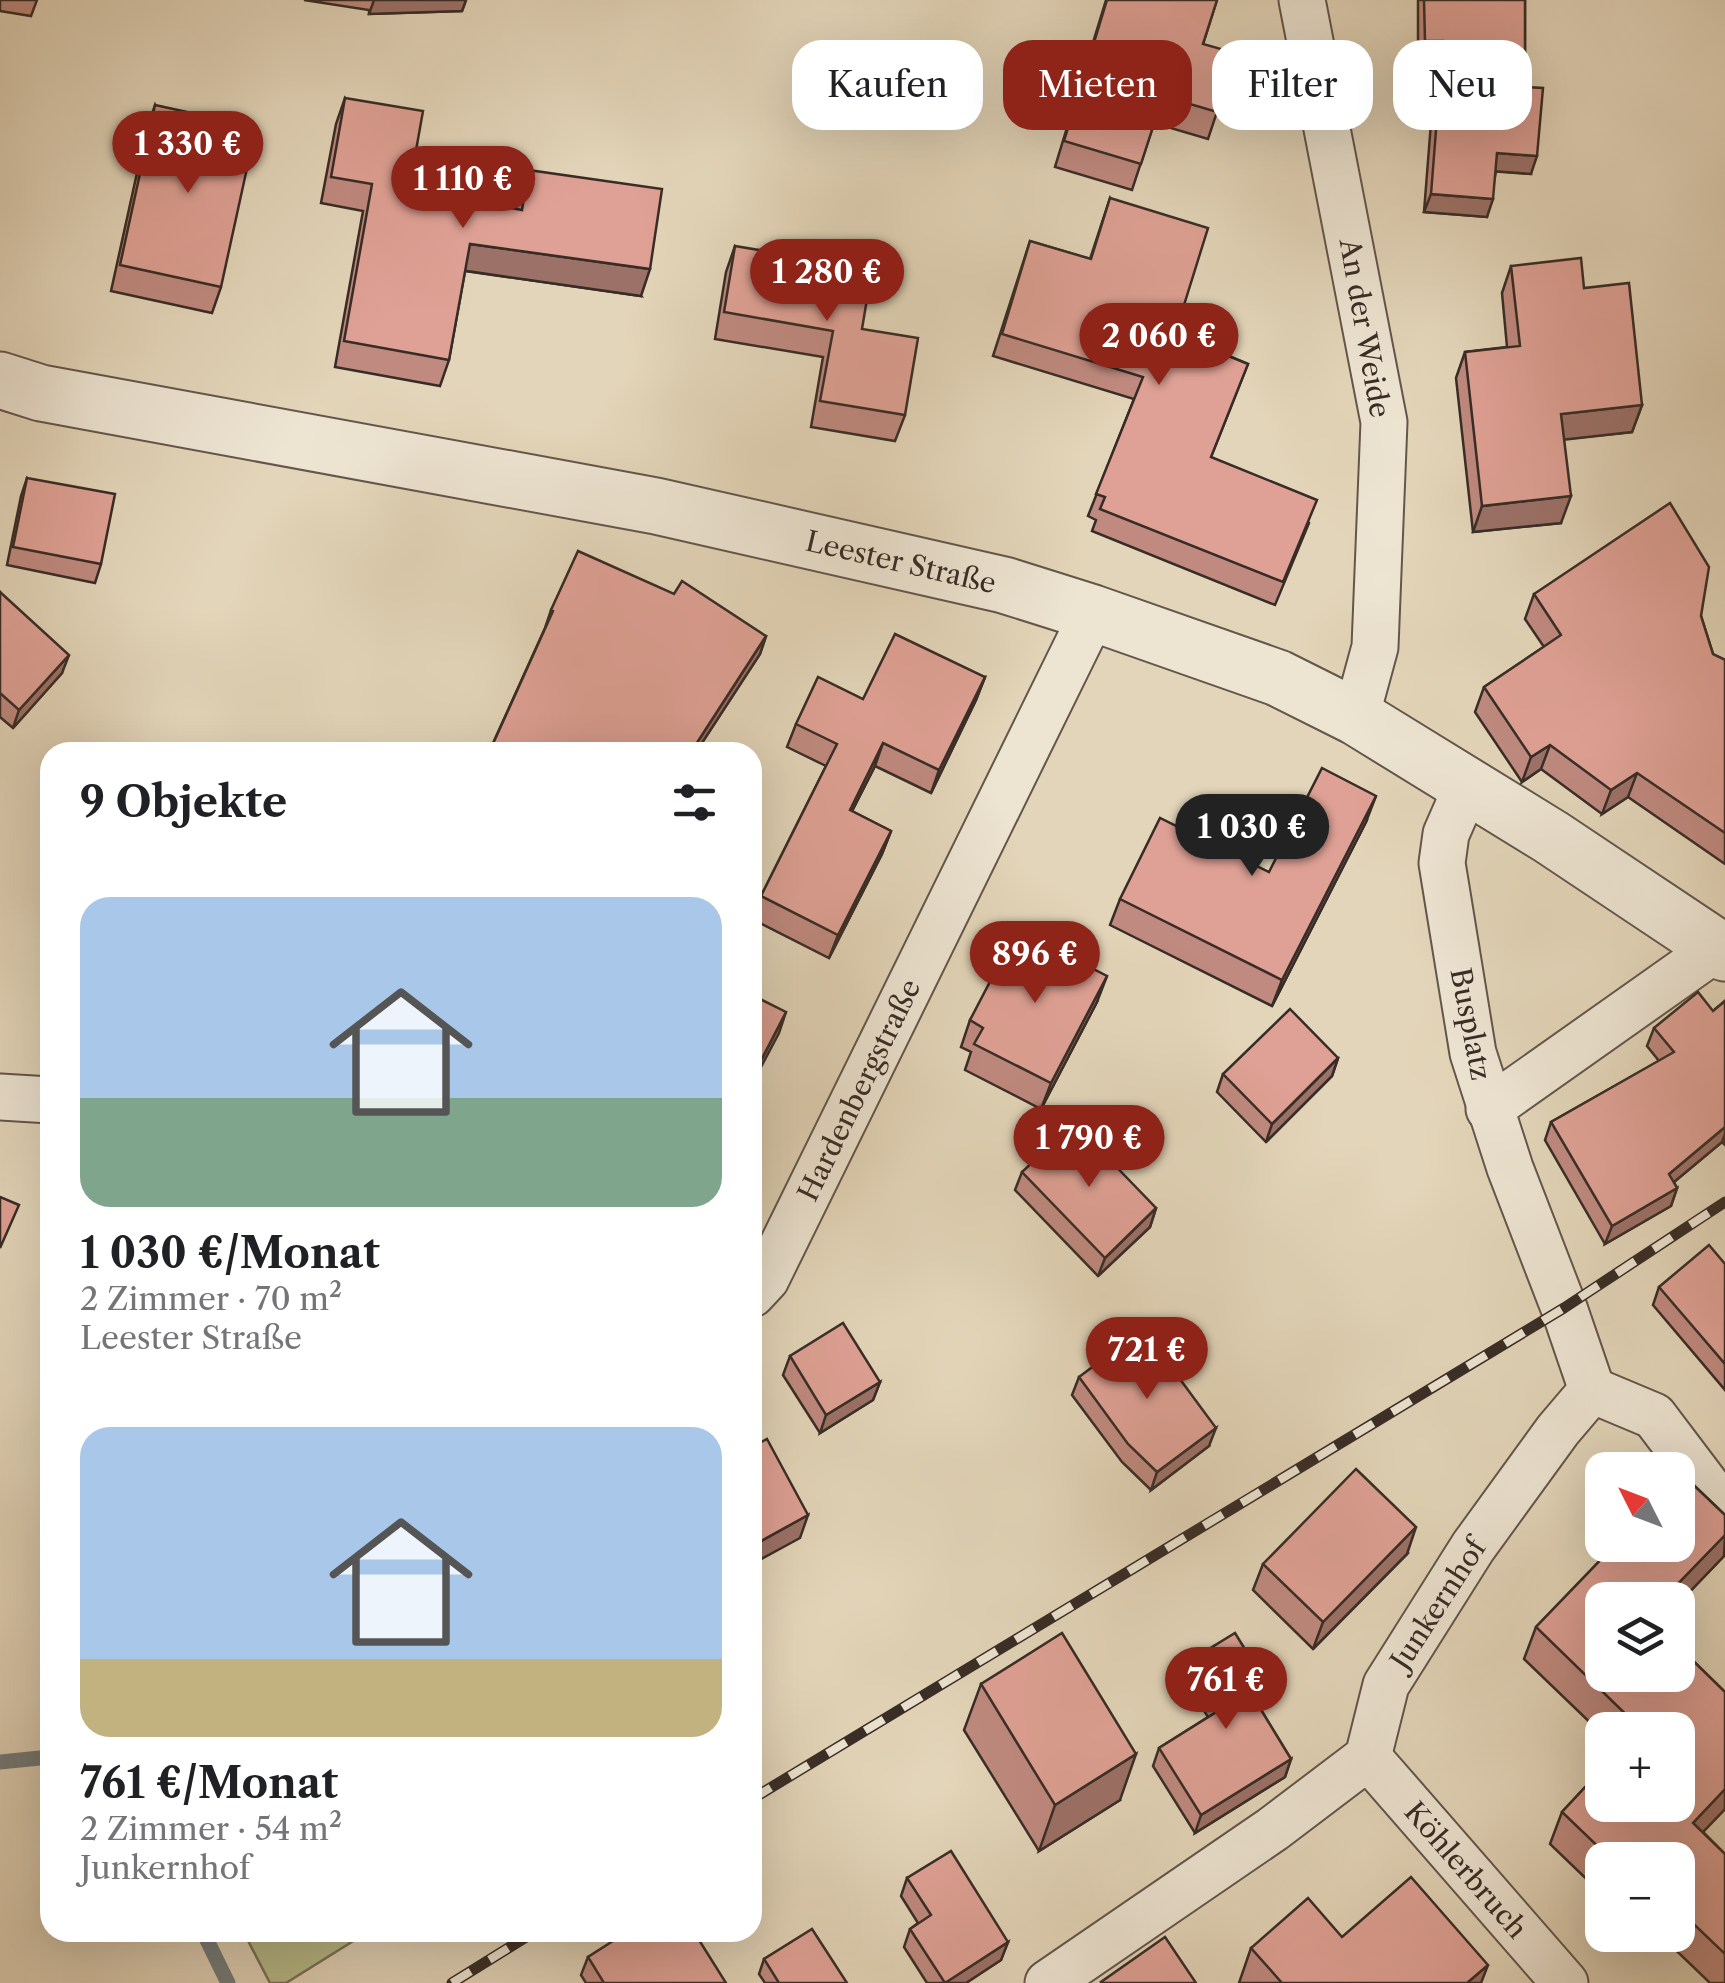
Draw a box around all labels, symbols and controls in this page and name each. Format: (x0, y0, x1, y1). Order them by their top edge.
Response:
chip: Kaufen (792, 40, 983, 130)
chip: Mieten (1003, 40, 1192, 130)
chip: Filter (1212, 40, 1373, 130)
chip: Neu (1393, 40, 1532, 130)
pin: 1 330 € (96, 111, 280, 196)
text: 1 330 € (134, 124, 242, 163)
pin: 1 110 € (371, 146, 555, 231)
text: 1 110 € (413, 159, 513, 198)
street label: An der Weide (1332, 235, 1397, 420)
pin: 1 280 € (735, 239, 919, 324)
text: 1 280 € (772, 252, 882, 291)
pin: 2 060 € (1067, 303, 1251, 388)
text: 2 060 € (1101, 316, 1217, 355)
street label: Leester Straße (803, 524, 999, 600)
icon: filters (667, 775, 722, 830)
text: 9 Objekte (80, 776, 287, 828)
pin: 1 030 € (1160, 794, 1344, 879)
text: 1 030 € (1197, 807, 1307, 846)
pin: 896 € (965, 921, 1105, 1006)
text: 896 € (992, 934, 1078, 973)
icon: home (311, 962, 491, 1142)
street label: Busplatz (1443, 965, 1499, 1083)
street label: Hardenbergstraße (791, 973, 927, 1207)
pin: 1 790 € (997, 1105, 1181, 1190)
text: 1 790 € (1036, 1118, 1142, 1157)
text: 1 030 €/Monat (80, 1227, 380, 1279)
text: 2 Zimmer · 70 m² (80, 1279, 342, 1318)
pin: 721 € (1077, 1317, 1217, 1402)
text: Leester Straße (80, 1318, 302, 1357)
text: 721 € (1108, 1330, 1186, 1369)
north arrow (1585, 1452, 1695, 1562)
map controls (1585, 1452, 1695, 1952)
icon: home (311, 1492, 491, 1672)
street label: Junkernhof (1381, 1530, 1494, 1679)
button: layers (1585, 1582, 1695, 1692)
pin: 761 € (1156, 1647, 1296, 1732)
text: 761 € (1187, 1660, 1265, 1699)
button: + (1585, 1712, 1695, 1822)
text: 761 €/Monat (80, 1757, 338, 1809)
street label: Köhlerbruch (1398, 1795, 1534, 1945)
text: 2 Zimmer · 54 m² (80, 1809, 342, 1848)
button: − (1585, 1842, 1695, 1952)
text: Junkernhof (80, 1848, 250, 1887)

